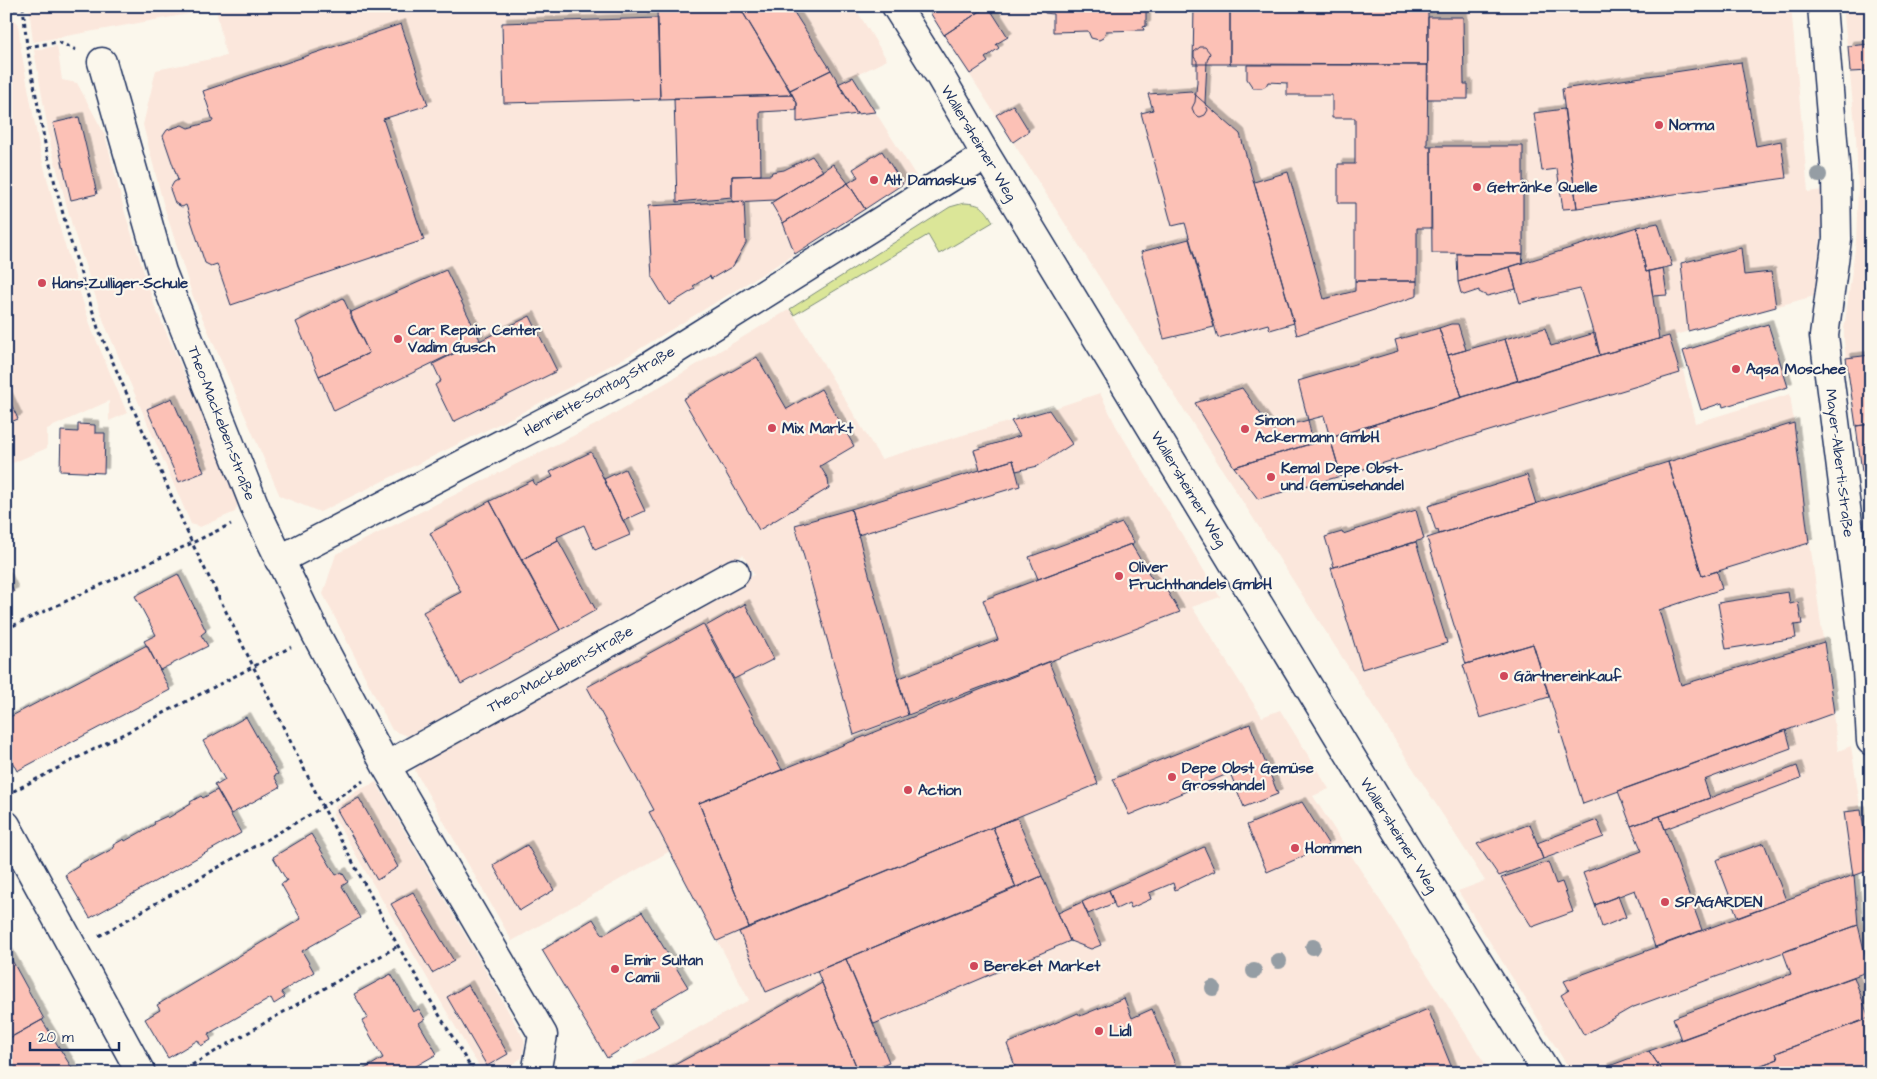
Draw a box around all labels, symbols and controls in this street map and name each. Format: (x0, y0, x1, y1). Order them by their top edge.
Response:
street label: Wallersheimer Weg (935, 81, 1022, 206)
place label: Norma (1669, 115, 1715, 136)
marker: Norma (1653, 119, 1665, 131)
place label: Alt Damaskus (884, 170, 977, 191)
marker: Alt Damaskus (868, 174, 880, 186)
place label: Getränke Quelle (1487, 177, 1598, 198)
marker: Getränke Quelle (1471, 181, 1483, 193)
place label: Hans-Zulliger-Schule (52, 273, 188, 296)
marker: Hans-Zulliger-Schule (36, 277, 48, 289)
place label: Car Repair Center Vadim Gusch (407, 320, 541, 358)
marker: Car Repair Center Vadim Gusch (392, 333, 404, 345)
street label: Henriette-Sontag-Straße (520, 341, 679, 443)
street label: Theo-Mackeben-Straße (182, 343, 261, 503)
place label: Aqsa Moschee (1746, 359, 1846, 380)
marker: Aqsa Moschee (1730, 363, 1742, 375)
street label: Mayer-Alberti-Straße (1819, 388, 1859, 539)
place label: Simon Ackermann GmbH (1254, 410, 1380, 448)
place label: Mix Markt (782, 418, 854, 439)
marker: Mix Markt (766, 422, 778, 434)
marker: Simon Ackermann GmbH (1239, 423, 1251, 435)
street label: Wallersheimer Weg (1145, 427, 1232, 552)
place label: Kemal Depe Obst- und Gemüsehandel (1280, 458, 1405, 496)
marker: Kemal Depe Obst- und Gemüsehandel (1265, 471, 1277, 483)
place label: Oliver Fruchthandels GmbH (1129, 557, 1272, 595)
marker: Oliver Fruchthandels GmbH (1113, 570, 1125, 582)
street label: Theo-Mackeben-Straße (483, 621, 637, 718)
place label: Gärtnereinkauf (1514, 666, 1623, 687)
marker: Gärtnereinkauf (1498, 670, 1510, 682)
place label: Depe Obst Gemüse Grosshandel (1182, 758, 1314, 796)
marker: Depe Obst Gemüse Grosshandel (1166, 771, 1178, 783)
street label: Wallersheimer Weg (1354, 774, 1443, 898)
place label: Action (918, 780, 962, 801)
marker: Action (902, 784, 914, 796)
place label: Hommen (1305, 838, 1362, 859)
marker: Hommen (1289, 842, 1301, 854)
place label: SPAGARDEN (1674, 892, 1763, 913)
marker: SPAGARDEN (1659, 896, 1671, 908)
place label: Emir Sultan Camii (625, 950, 703, 988)
place label: Bereket Market (984, 956, 1101, 977)
marker: Bereket Market (968, 960, 980, 972)
marker: Emir Sultan Camii (609, 963, 621, 975)
scale bar (30, 1019, 119, 1051)
place label: Lidl (1109, 1021, 1132, 1042)
marker: Lidl (1093, 1025, 1105, 1037)
text: 20 m (38, 1027, 74, 1048)

